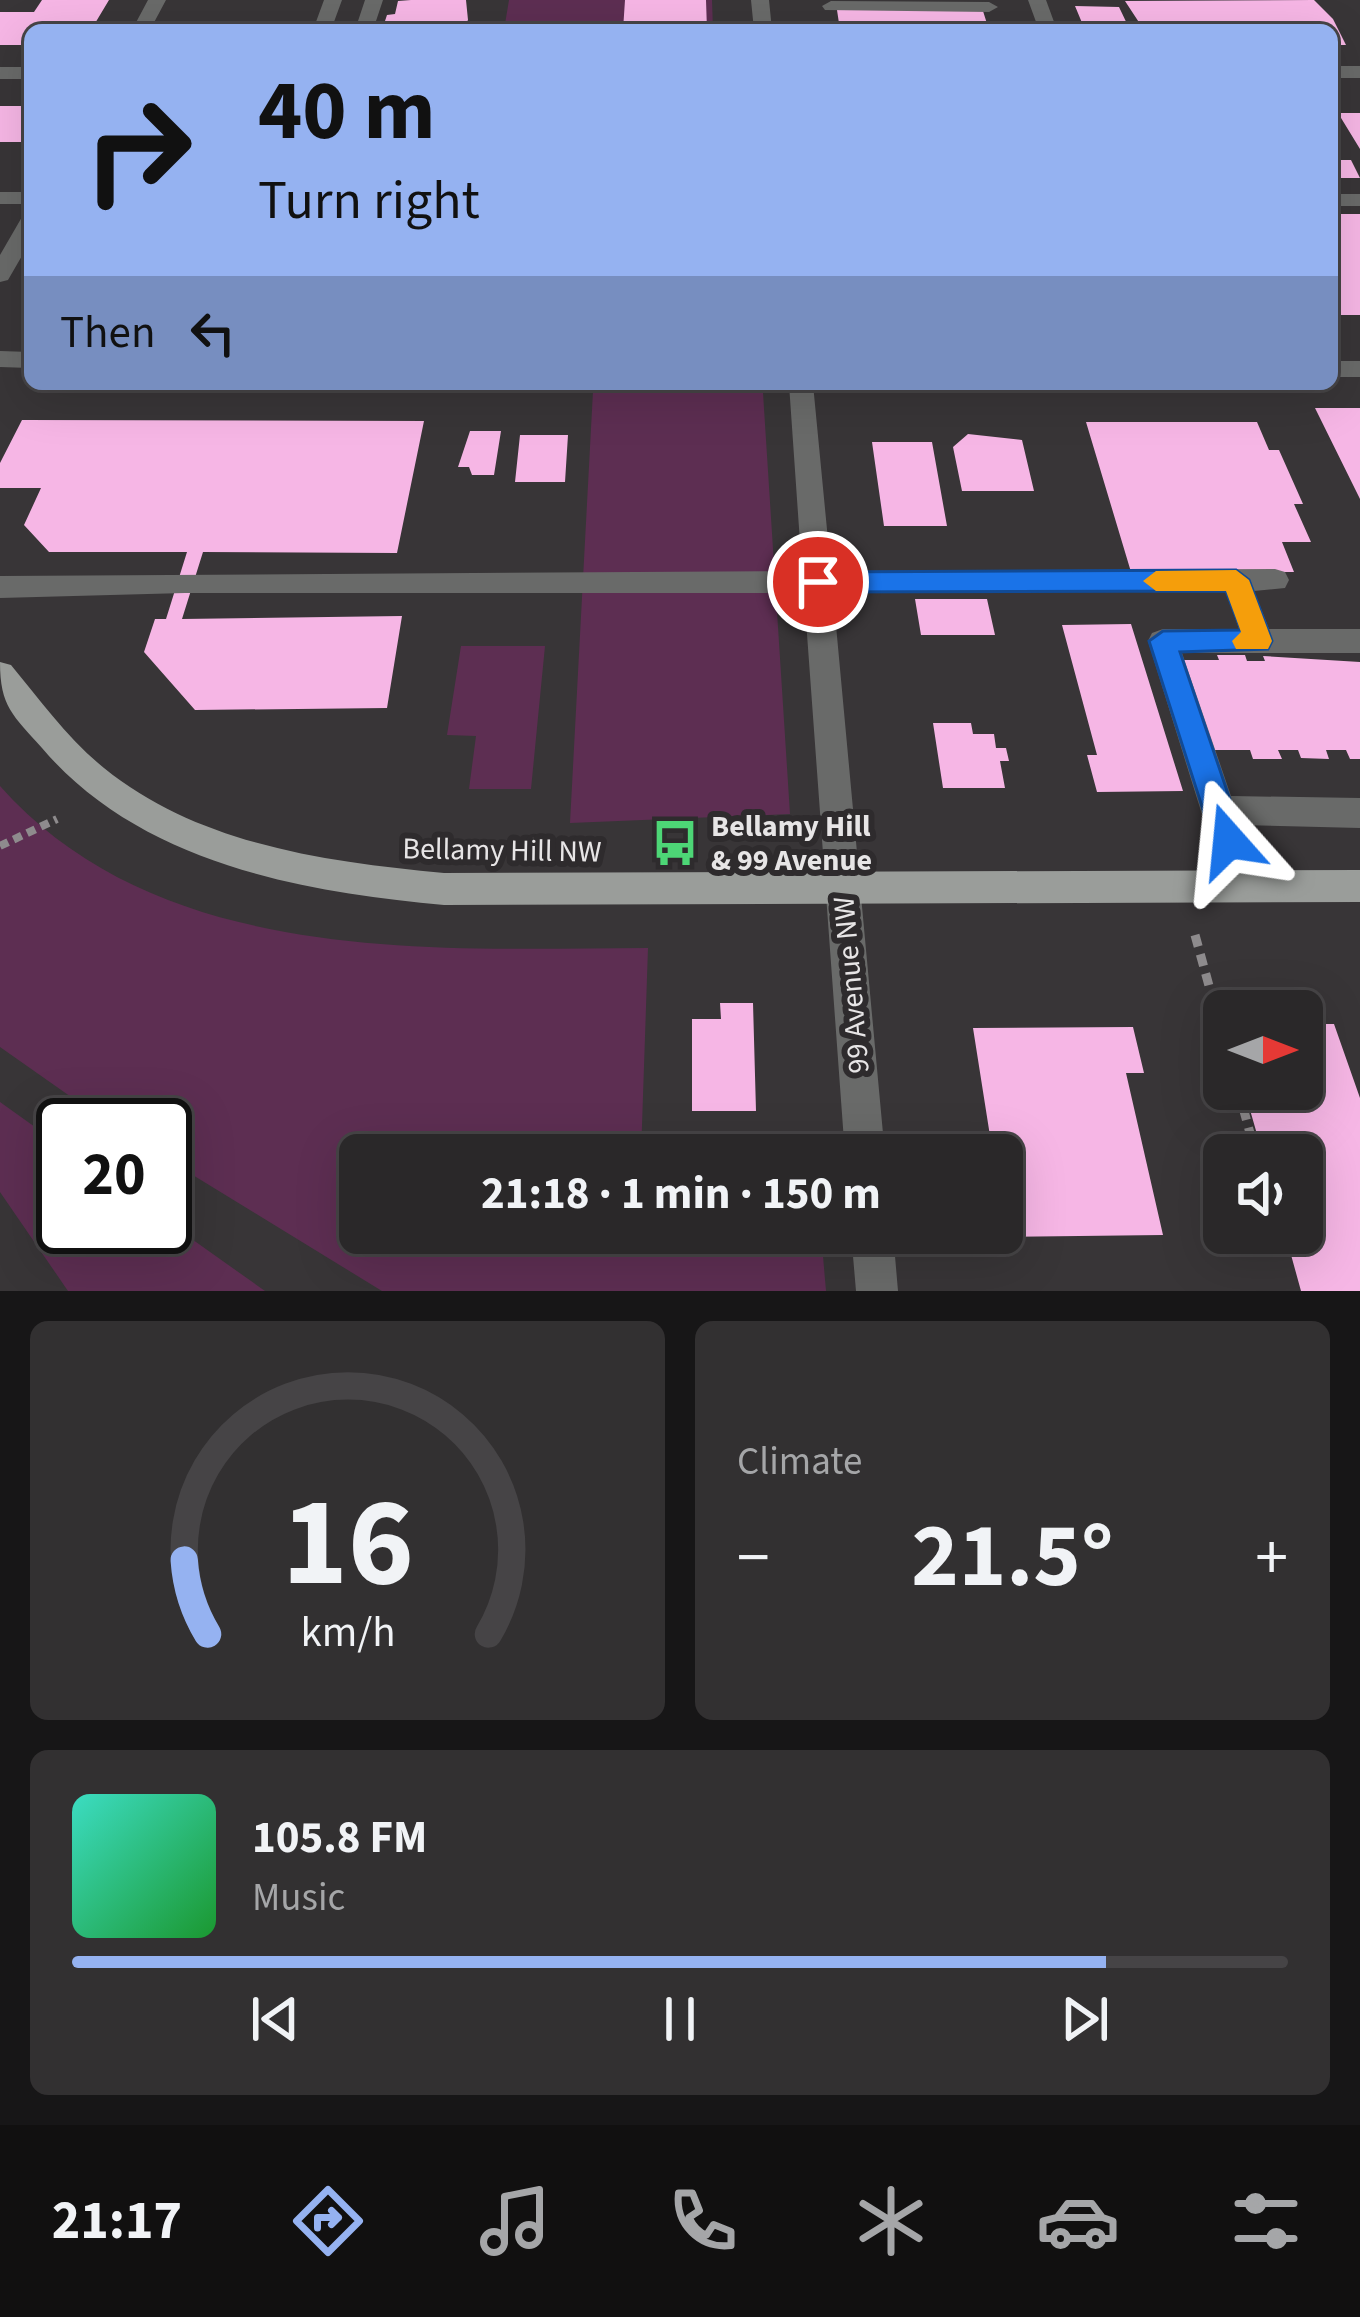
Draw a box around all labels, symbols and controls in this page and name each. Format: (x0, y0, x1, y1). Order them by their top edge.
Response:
text: 40 m (258, 52, 436, 172)
icon: right (60, 72, 216, 228)
text: Turn right (258, 163, 480, 240)
icon: left (180, 300, 246, 366)
text: Then (60, 301, 156, 365)
pin (767, 531, 869, 633)
icon: arrive (785, 549, 851, 615)
position arrow (1166, 778, 1292, 904)
place label: Bellamy Hill & 99 Avenue (711, 805, 872, 882)
bus stop icon: Bellamy Hill & 99 Avenue (650, 818, 700, 868)
street label: Bellamy Hill NW (402, 827, 602, 874)
street label: 99 Avenue NW (822, 895, 881, 1075)
north arrow (1203, 990, 1323, 1110)
map controls (1203, 990, 1323, 1254)
speed limit sign: 20 (36, 1098, 192, 1254)
button: sound (1203, 1134, 1323, 1254)
text: 21:18 · 1 min · 150 m (481, 1162, 881, 1226)
text: Climate (737, 1434, 862, 1490)
text: 16 (282, 1455, 413, 1633)
text: 21.5° (911, 1493, 1114, 1621)
text: − (737, 1511, 770, 1605)
text: + (1255, 1511, 1288, 1605)
text: km/h (300, 1601, 395, 1662)
text: 105.8 FM (252, 1806, 427, 1870)
text: Music (252, 1870, 345, 1926)
icon: previous (242, 1986, 308, 2052)
icon: pause (647, 1986, 713, 2052)
icon: next (1052, 1986, 1118, 2052)
icon: directions (286, 2179, 370, 2263)
icon: music (473, 2179, 557, 2263)
icon: phone (661, 2179, 745, 2263)
icon: climate (849, 2179, 933, 2263)
icon: car (1036, 2179, 1120, 2263)
icon: filters (1224, 2179, 1308, 2263)
text: 21:17 (52, 2183, 182, 2260)

